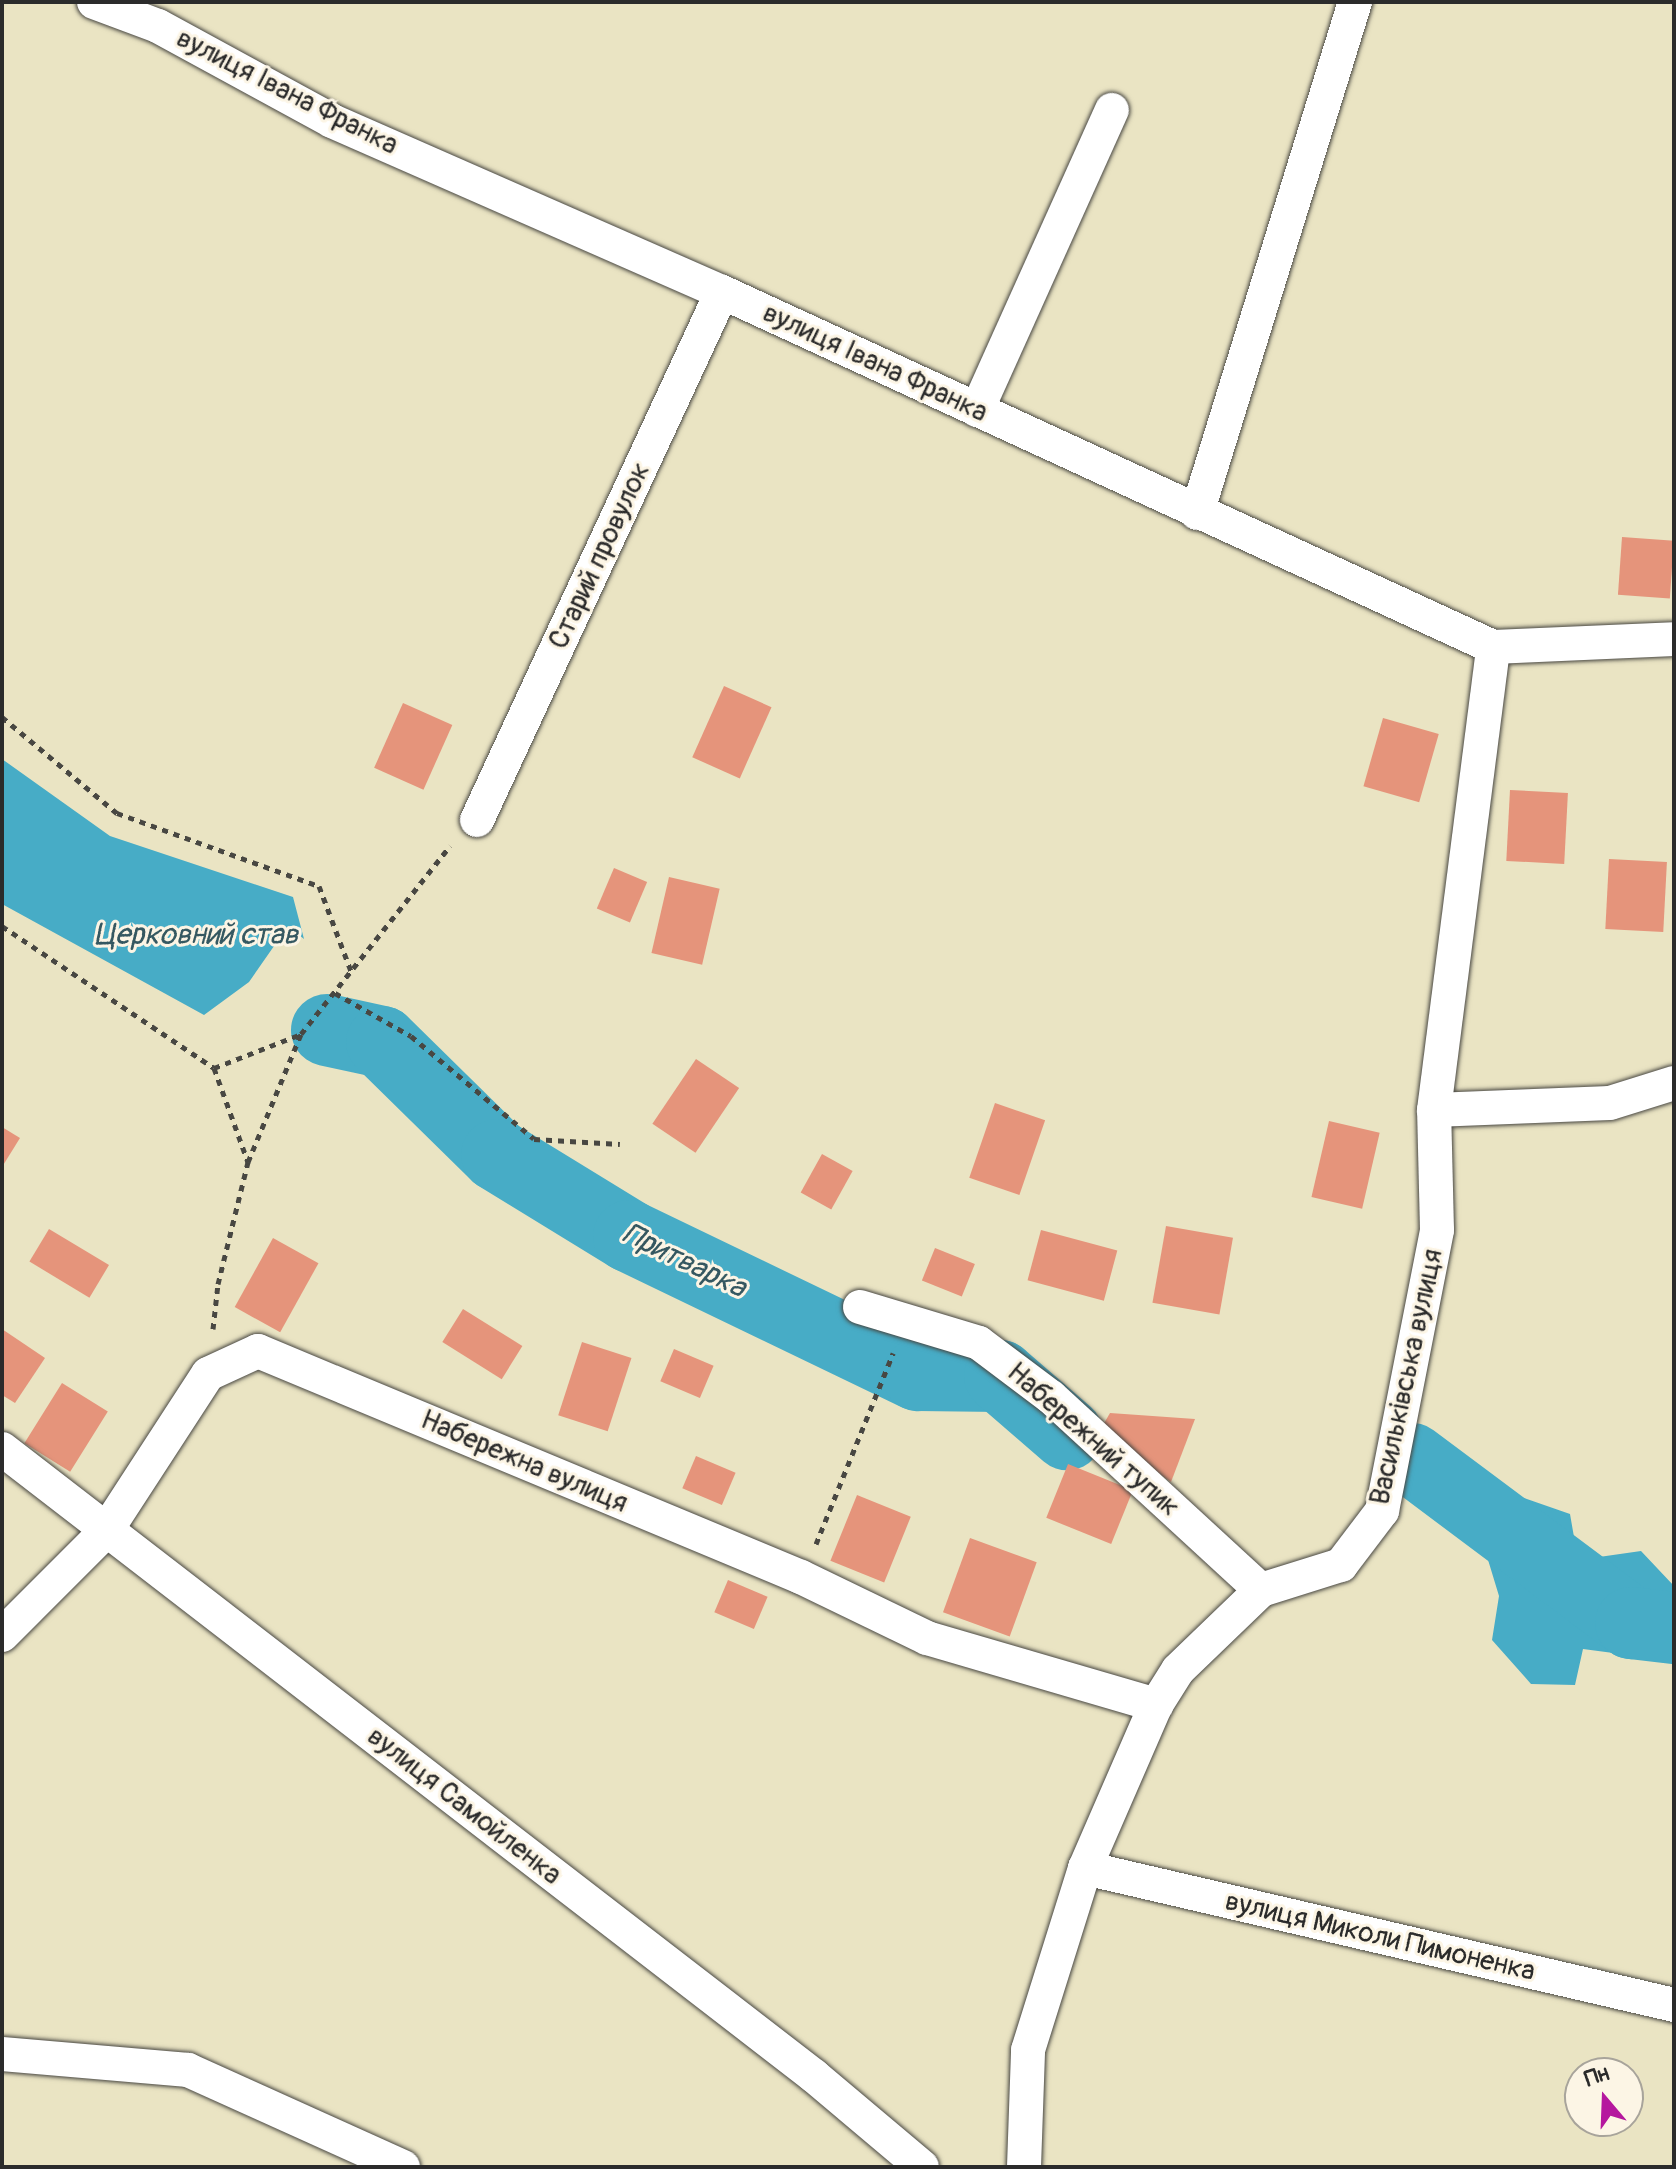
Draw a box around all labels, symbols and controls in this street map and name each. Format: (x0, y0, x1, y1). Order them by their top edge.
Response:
street label: вулиця Івана Франка (171, 22, 403, 162)
street label: вулиця Івана Франка (757, 296, 993, 430)
street label: Старий провулок (542, 457, 658, 655)
water label: Церковний став (94, 917, 298, 953)
water label: Притварка (616, 1216, 752, 1306)
street label: Васильківська вулиця (1363, 1246, 1451, 1508)
street label: Набережний тупик (1000, 1356, 1186, 1524)
street label: Набережна вулиця (416, 1403, 632, 1521)
street label: вулиця Самойленка (360, 1720, 568, 1892)
street label: вулиця Миколи Пимоненка (1222, 1885, 1538, 1989)
north arrow (1564, 2057, 1644, 2137)
text: Пн (1581, 2059, 1613, 2093)

